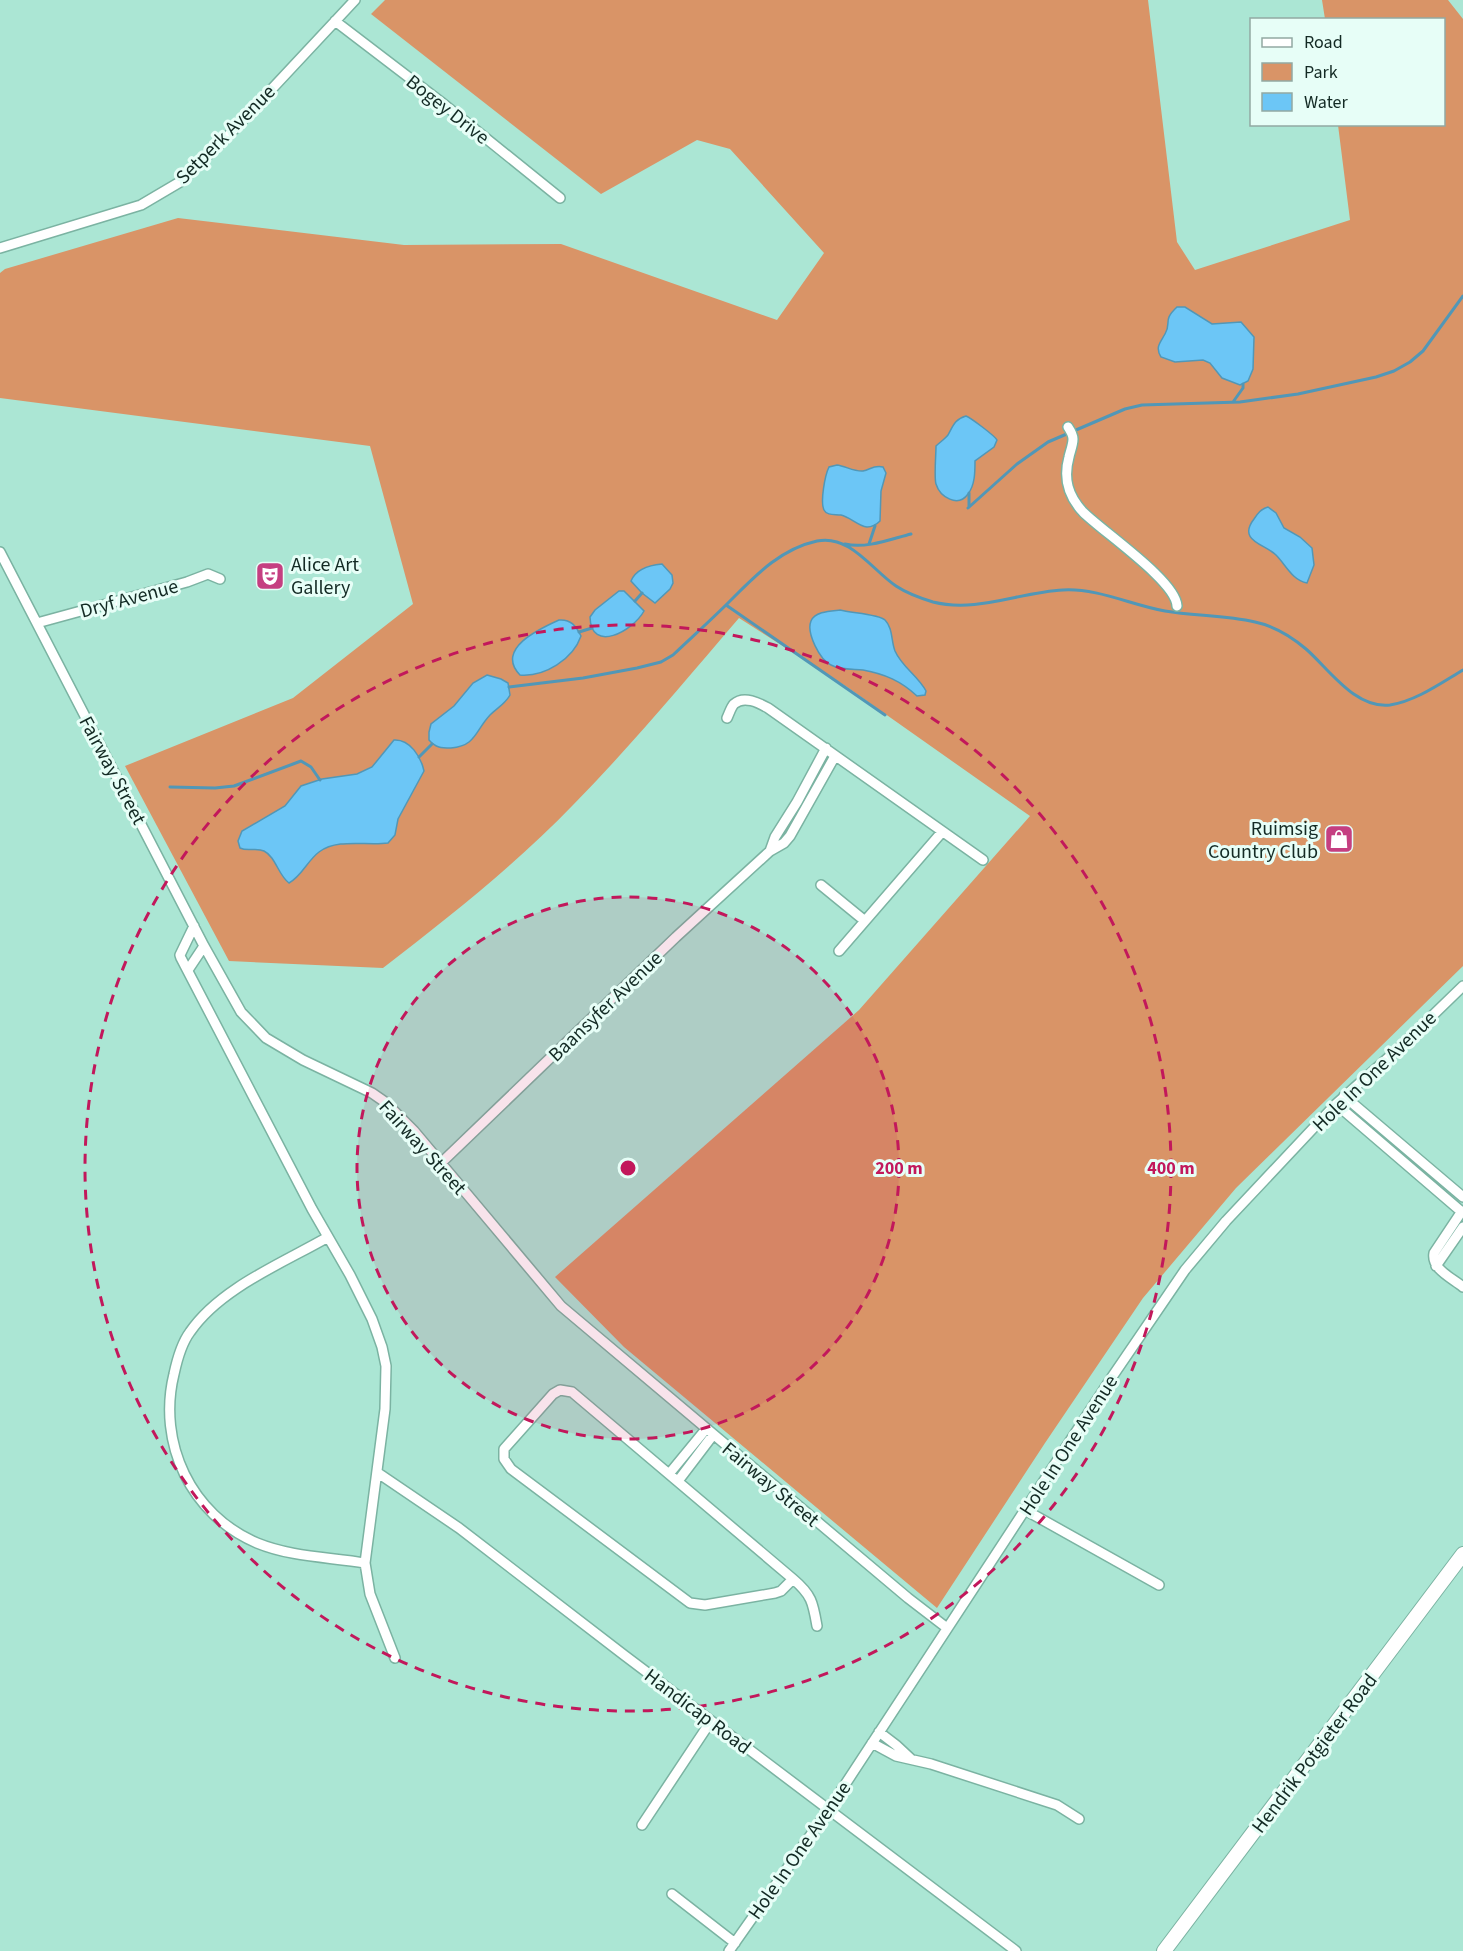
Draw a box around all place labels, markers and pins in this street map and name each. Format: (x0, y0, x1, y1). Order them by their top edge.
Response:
place label: Alice Art Gallery (291, 551, 359, 602)
theatre icon: Alice Art Gallery (254, 560, 286, 592)
place label: Ruimsig Country Club (1208, 815, 1318, 866)
shop icon: Ruimsig Country Club (1323, 823, 1355, 855)
centre of rings (618, 1158, 638, 1178)

